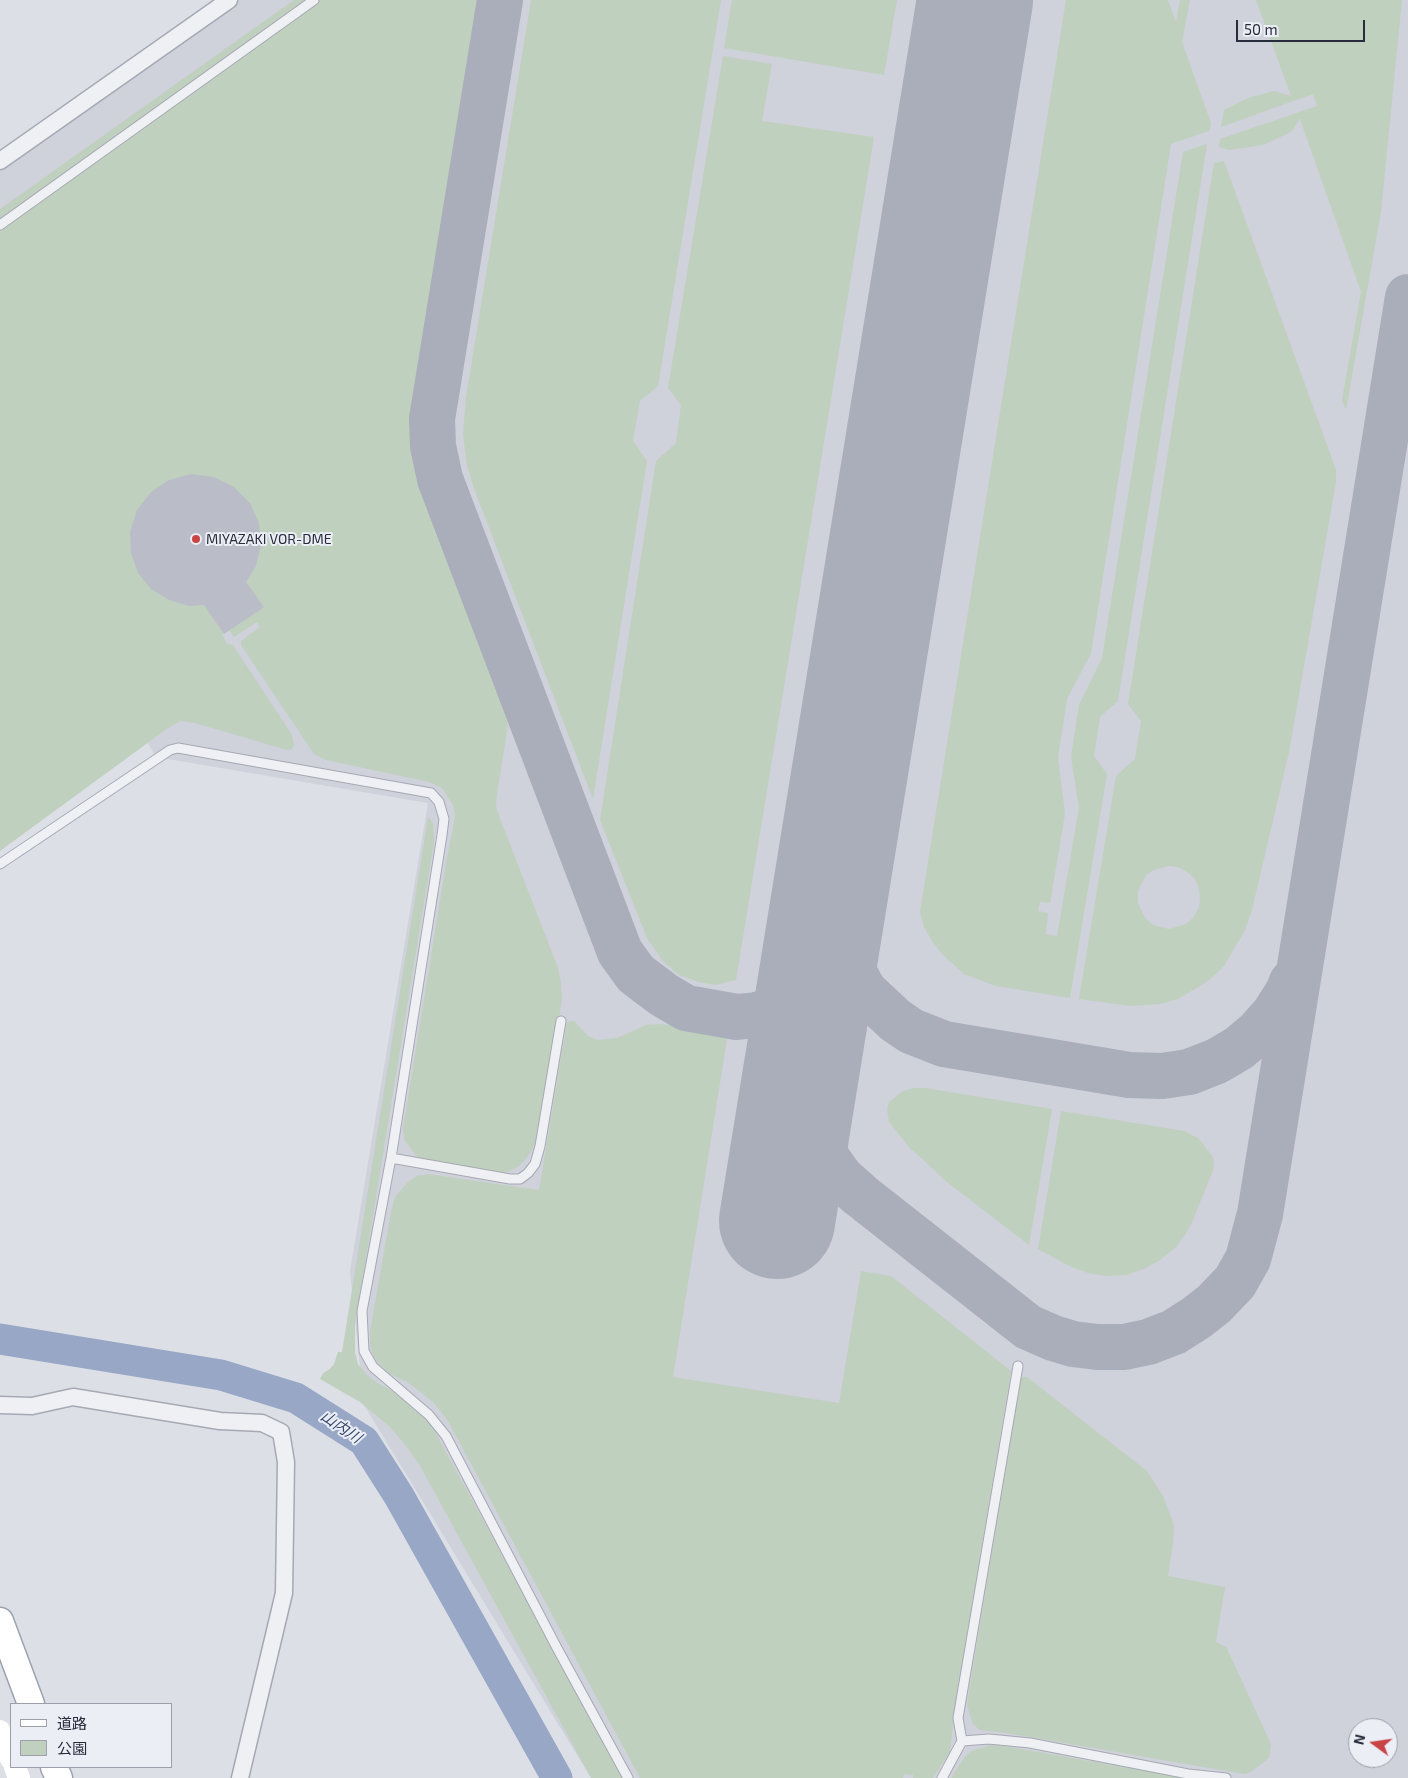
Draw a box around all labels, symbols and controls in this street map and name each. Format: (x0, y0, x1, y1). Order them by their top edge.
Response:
scale bar (1238, 10, 1367, 42)
text: 50 m (1244, 20, 1278, 38)
place label: MIYAZAKI VOR-DME (206, 531, 332, 547)
marker: MIYAZAKI VOR-DME (190, 533, 202, 545)
water label: 山内川 (317, 1407, 365, 1447)
legend (10, 1703, 172, 1768)
text: 道路 (57, 1714, 87, 1732)
north arrow (1348, 1718, 1398, 1768)
text: N (1349, 1733, 1368, 1746)
text: 公園 (57, 1739, 87, 1757)

